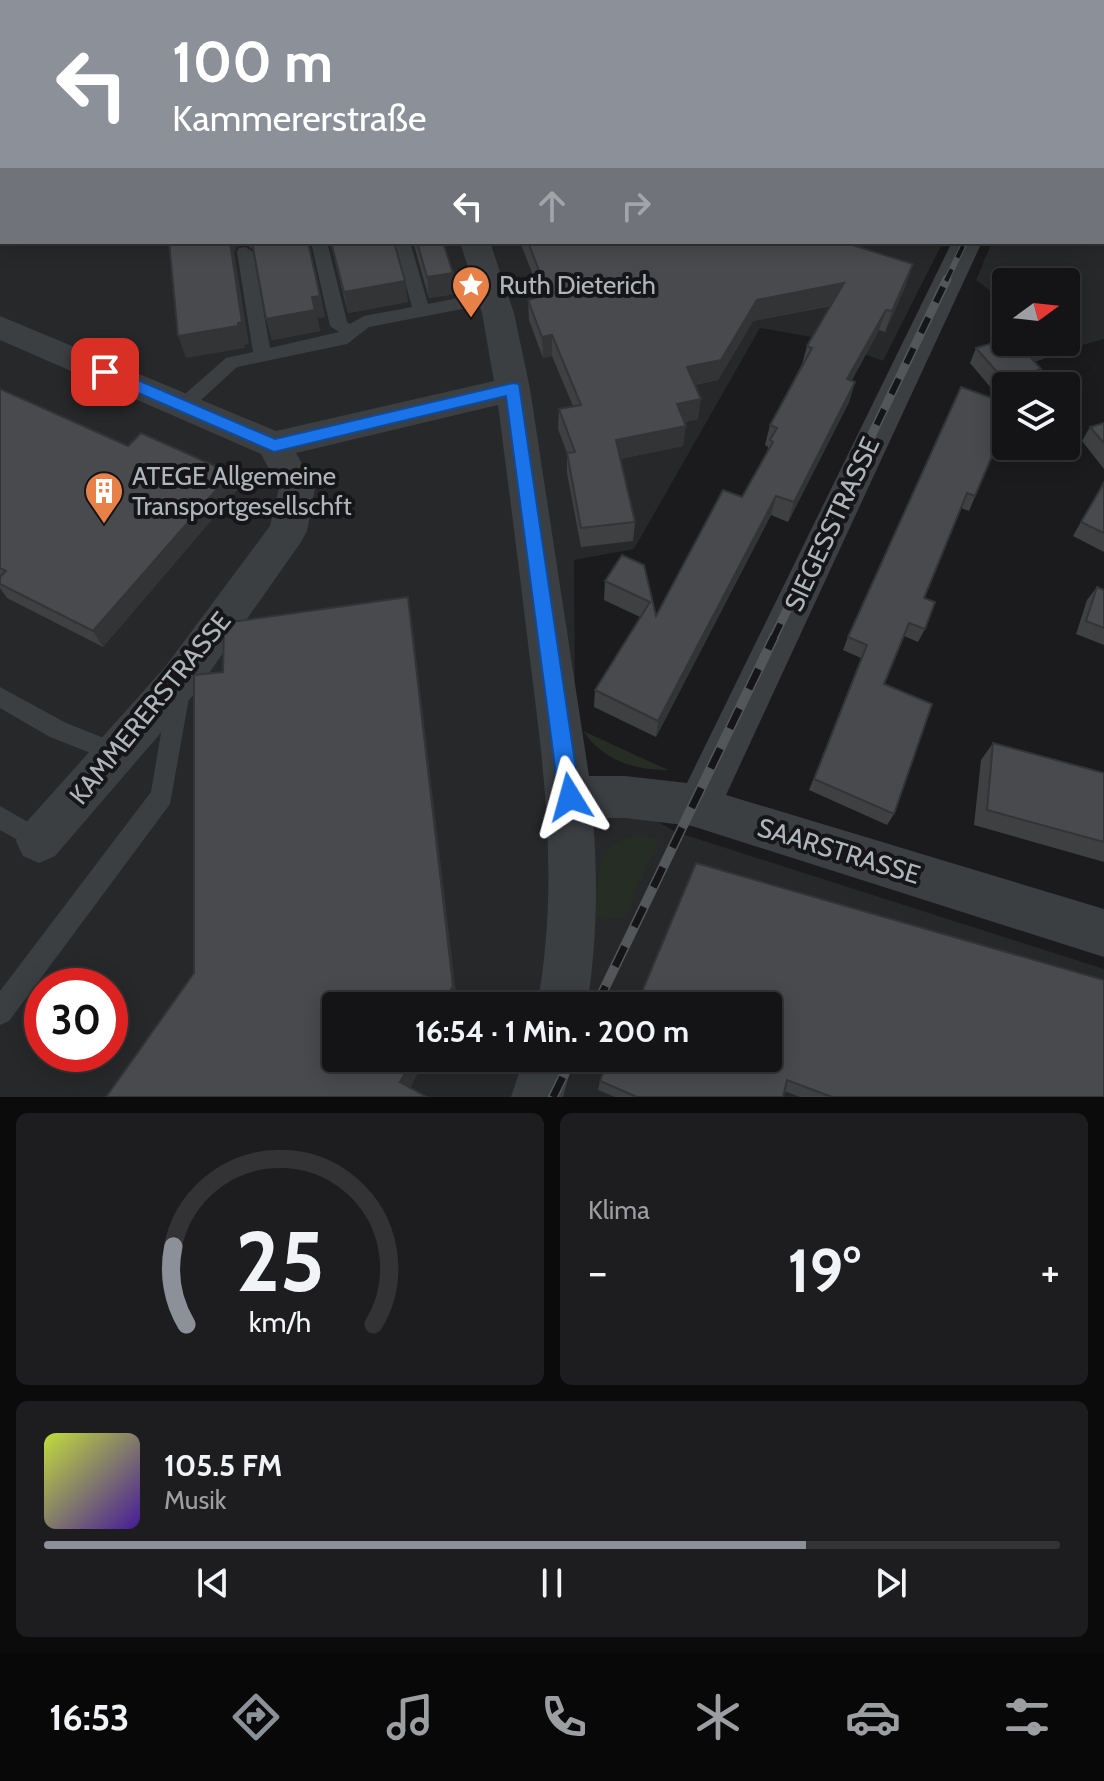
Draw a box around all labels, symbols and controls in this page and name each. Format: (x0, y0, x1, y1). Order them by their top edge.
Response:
text: 100 m (172, 28, 333, 96)
icon: left (40, 32, 144, 136)
text: Kammererstraße (172, 96, 426, 140)
icon: left (446, 184, 490, 228)
icon: ahead (530, 184, 574, 228)
icon: right (614, 184, 658, 228)
place icon: Ruth Dieterich (450, 264, 492, 319)
north arrow (992, 268, 1080, 356)
map controls (992, 268, 1080, 460)
place label: Ruth Dieterich (499, 269, 656, 301)
pin (71, 338, 139, 406)
icon: arrive (83, 350, 127, 394)
button: layers (992, 372, 1080, 460)
street label: SIEGESSTRASSE (778, 432, 886, 616)
place label: ATEGE Allgemeine Transportgesellschft (132, 460, 352, 522)
building icon: ATEGE Allgemeine Transportgesellschft (83, 470, 125, 525)
street label: KAMMERERSTRASSE (63, 605, 237, 811)
position arrow (528, 755, 612, 839)
street label: SAARSTRASSE (754, 811, 924, 891)
speed limit sign: 30 (24, 968, 128, 1072)
text: 16:54 · 1 Min. · 200 m (415, 1013, 689, 1050)
text: Klima (588, 1194, 650, 1226)
text: 25 (236, 1211, 324, 1312)
text: 19° (787, 1234, 861, 1307)
text: − (588, 1245, 607, 1298)
text: + (1041, 1245, 1060, 1298)
text: km/h (249, 1304, 311, 1339)
text: 105.5 FM (164, 1447, 282, 1484)
text: Musik (164, 1484, 226, 1516)
icon: previous (191, 1561, 235, 1605)
icon: pause (530, 1561, 574, 1605)
icon: next (869, 1561, 913, 1605)
icon: directions (228, 1689, 284, 1745)
icon: music (382, 1689, 438, 1745)
icon: phone (536, 1689, 592, 1745)
icon: climate (690, 1689, 746, 1745)
icon: car (845, 1689, 901, 1745)
icon: filters (999, 1689, 1055, 1745)
text: 16:53 (49, 1695, 129, 1739)

